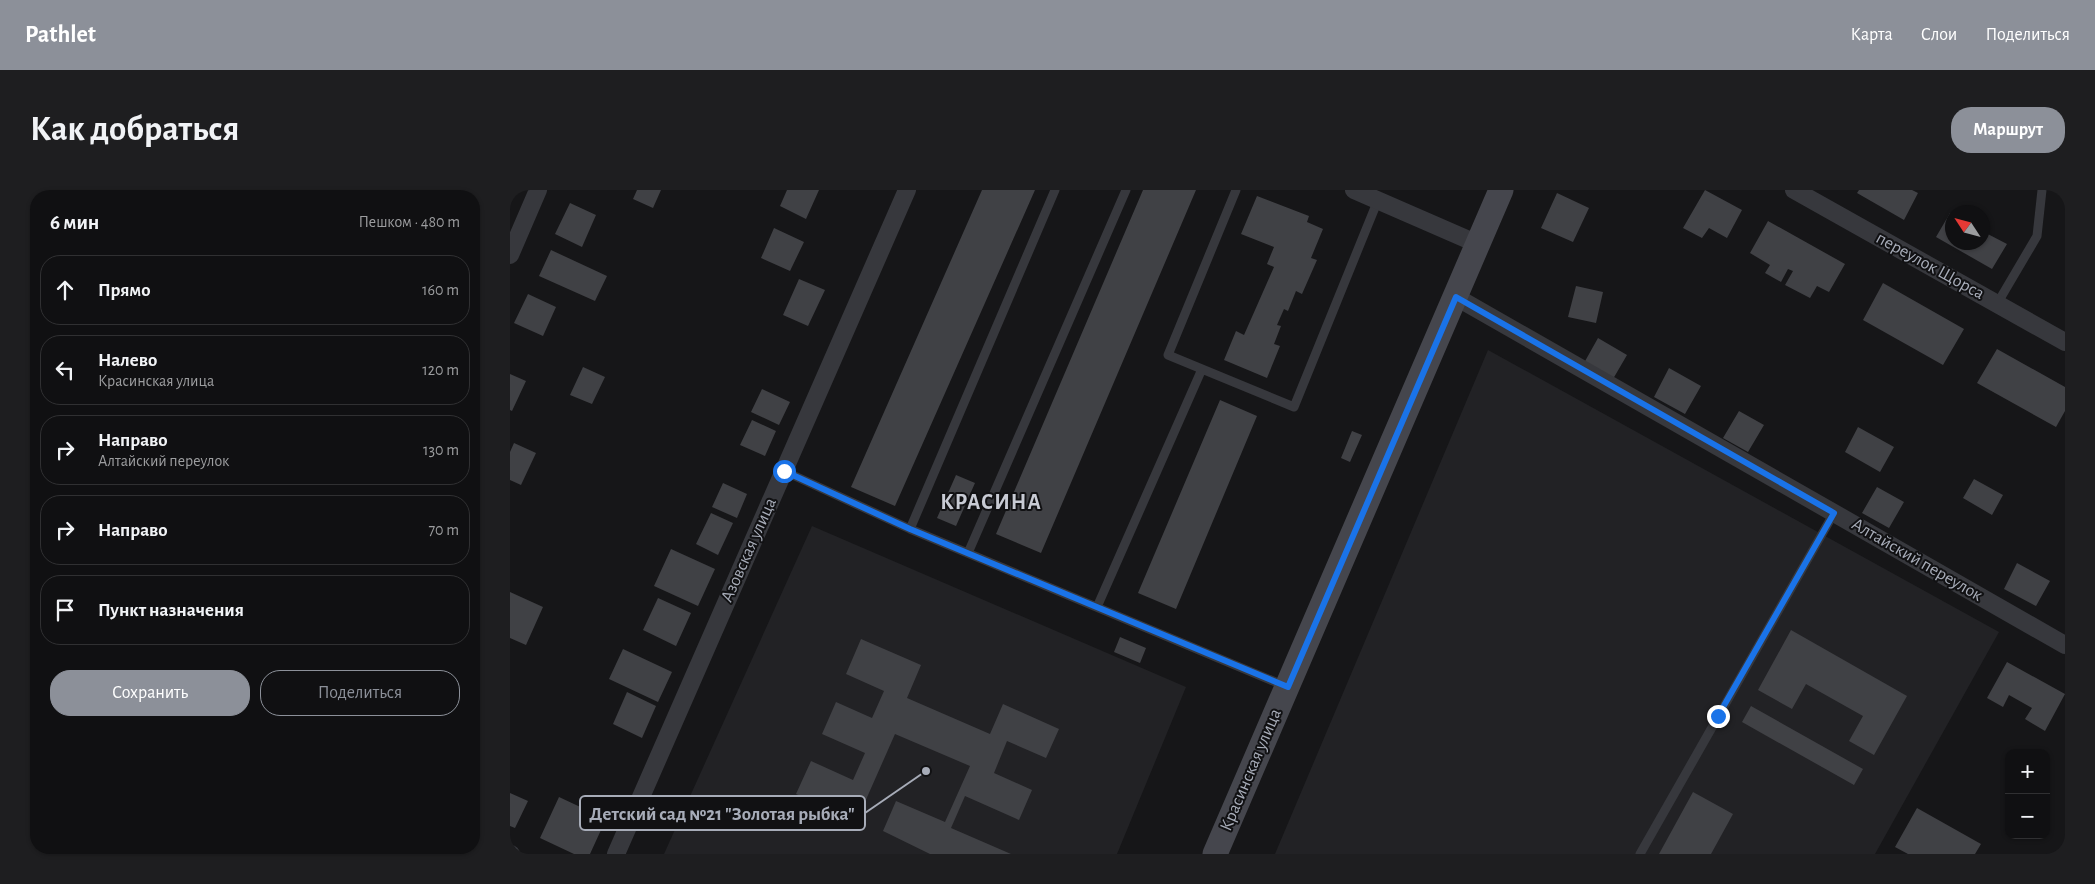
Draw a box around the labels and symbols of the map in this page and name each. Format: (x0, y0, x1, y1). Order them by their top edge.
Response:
north arrow (1945, 205, 1990, 250)
street label: переулок Щорса (1873, 229, 1987, 303)
route start (773, 460, 796, 483)
district label: КРАСИНА (940, 491, 1042, 513)
street label: Азовская улица (718, 495, 780, 605)
street label: Алтайский переулок (1848, 515, 1986, 605)
route end (1707, 705, 1730, 728)
street label: Красинская улица (1217, 706, 1285, 834)
callout: Детский сад №21 "Золотая рыбка" (580, 796, 865, 830)
text: Детский сад №21 "Золотая рыбка" (589, 805, 855, 824)

